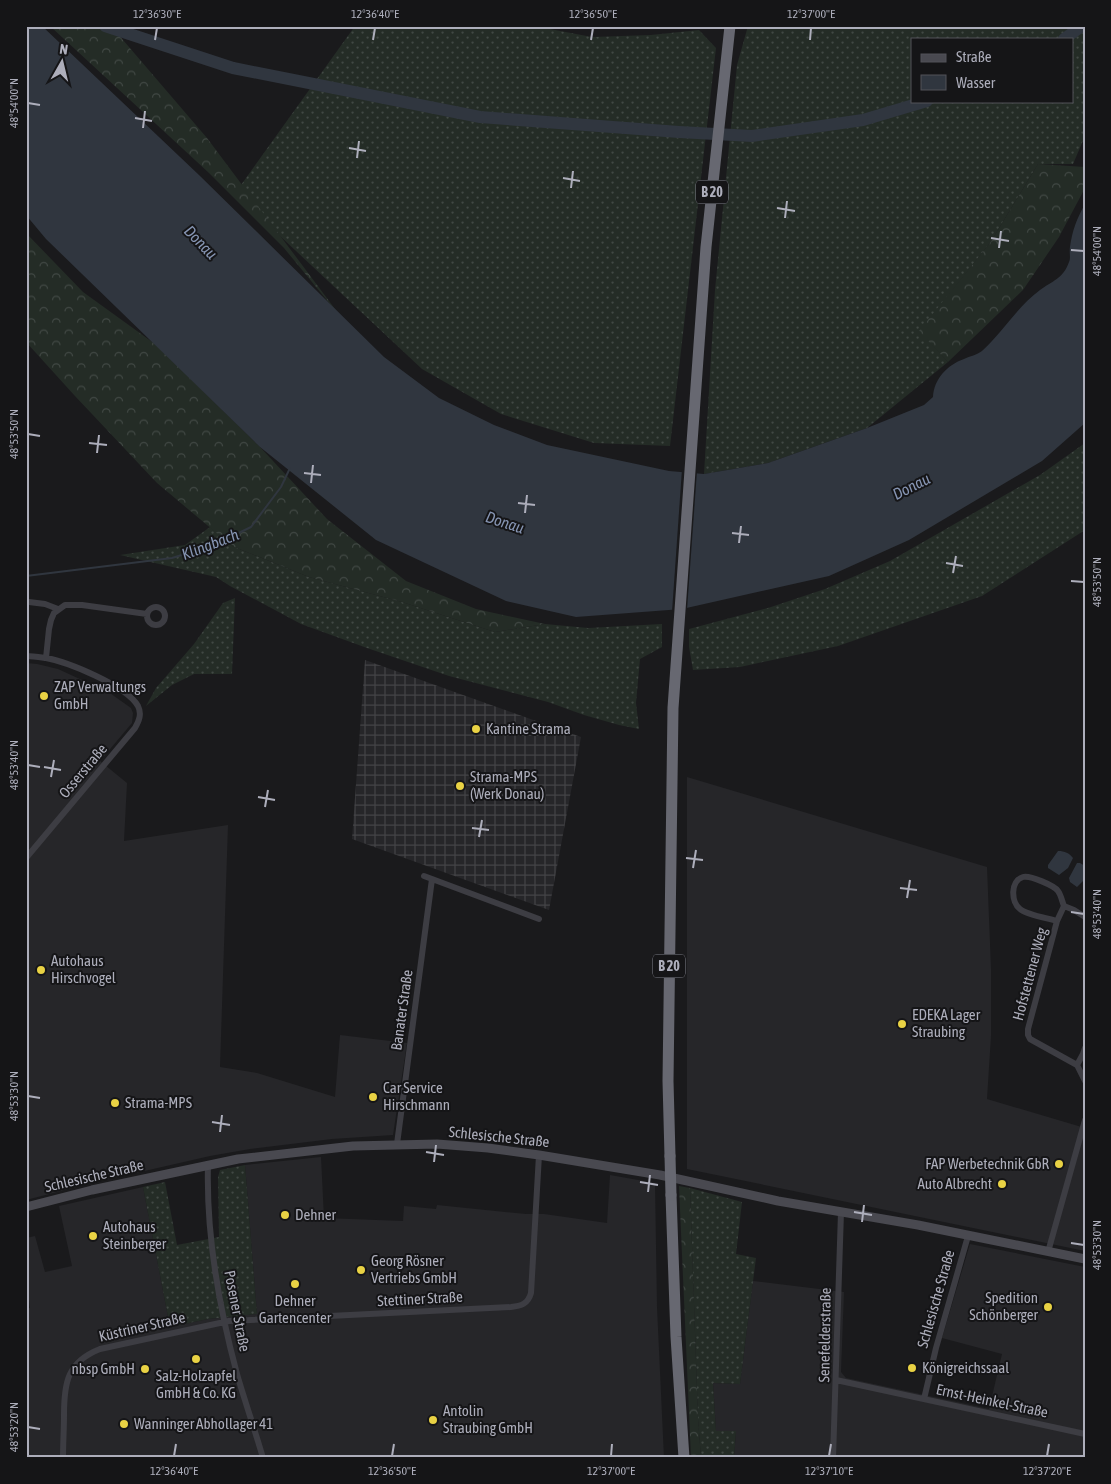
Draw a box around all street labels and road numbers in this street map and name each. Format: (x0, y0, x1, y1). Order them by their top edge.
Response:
road number: B 20 (696, 180, 728, 203)
street label: Osserstraße (55, 740, 110, 801)
street label: Hofstettener Weg (1009, 925, 1050, 1022)
road number: B 20 (653, 954, 685, 978)
street label: Banater Straße (387, 968, 416, 1051)
street label: Schlesische Straße (448, 1123, 550, 1150)
street label: Schlesische Straße (43, 1156, 145, 1195)
street label: Schlesische Straße (913, 1248, 958, 1350)
street label: Posener Straße (221, 1269, 254, 1353)
street label: Senefelderstraße (815, 1287, 834, 1383)
street label: Stettiner Straße (377, 1288, 463, 1309)
street label: Küstriner Straße (97, 1308, 187, 1345)
street label: Ernst-Heinkel-Straße (935, 1380, 1050, 1421)

